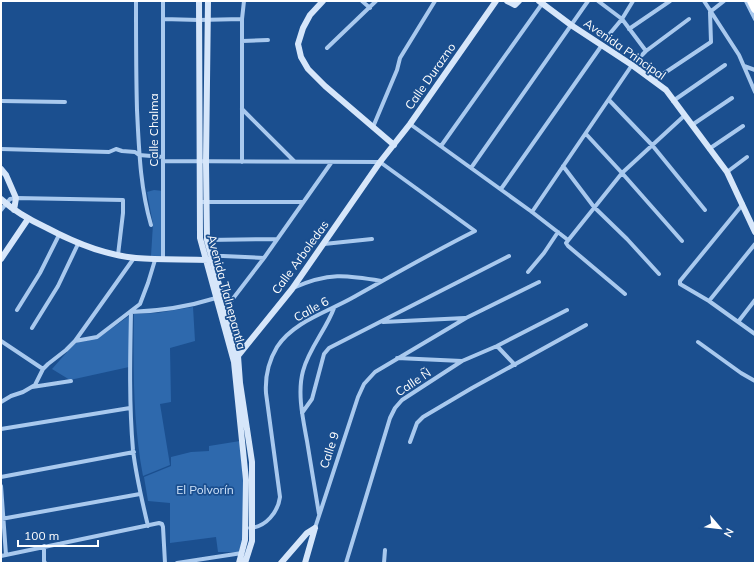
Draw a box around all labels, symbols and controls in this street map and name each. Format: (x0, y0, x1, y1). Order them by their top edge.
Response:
street label: Avenida Principal (581, 15, 669, 83)
street label: Calle Durazno (401, 40, 459, 112)
street label: Calle Chalma (146, 93, 161, 167)
street label: Calle Arboledas (268, 217, 332, 297)
street label: Avenida Tlalnepantla (204, 233, 250, 351)
street label: Calle 6 (291, 293, 331, 325)
street label: Calle Ñ (392, 365, 434, 399)
street label: Calle 9 (316, 430, 342, 470)
park label: El Polvorín (176, 482, 234, 497)
north arrow (700, 508, 740, 548)
scale bar (18, 522, 98, 548)
text: N (721, 526, 737, 540)
text: 100 m (24, 528, 59, 543)

